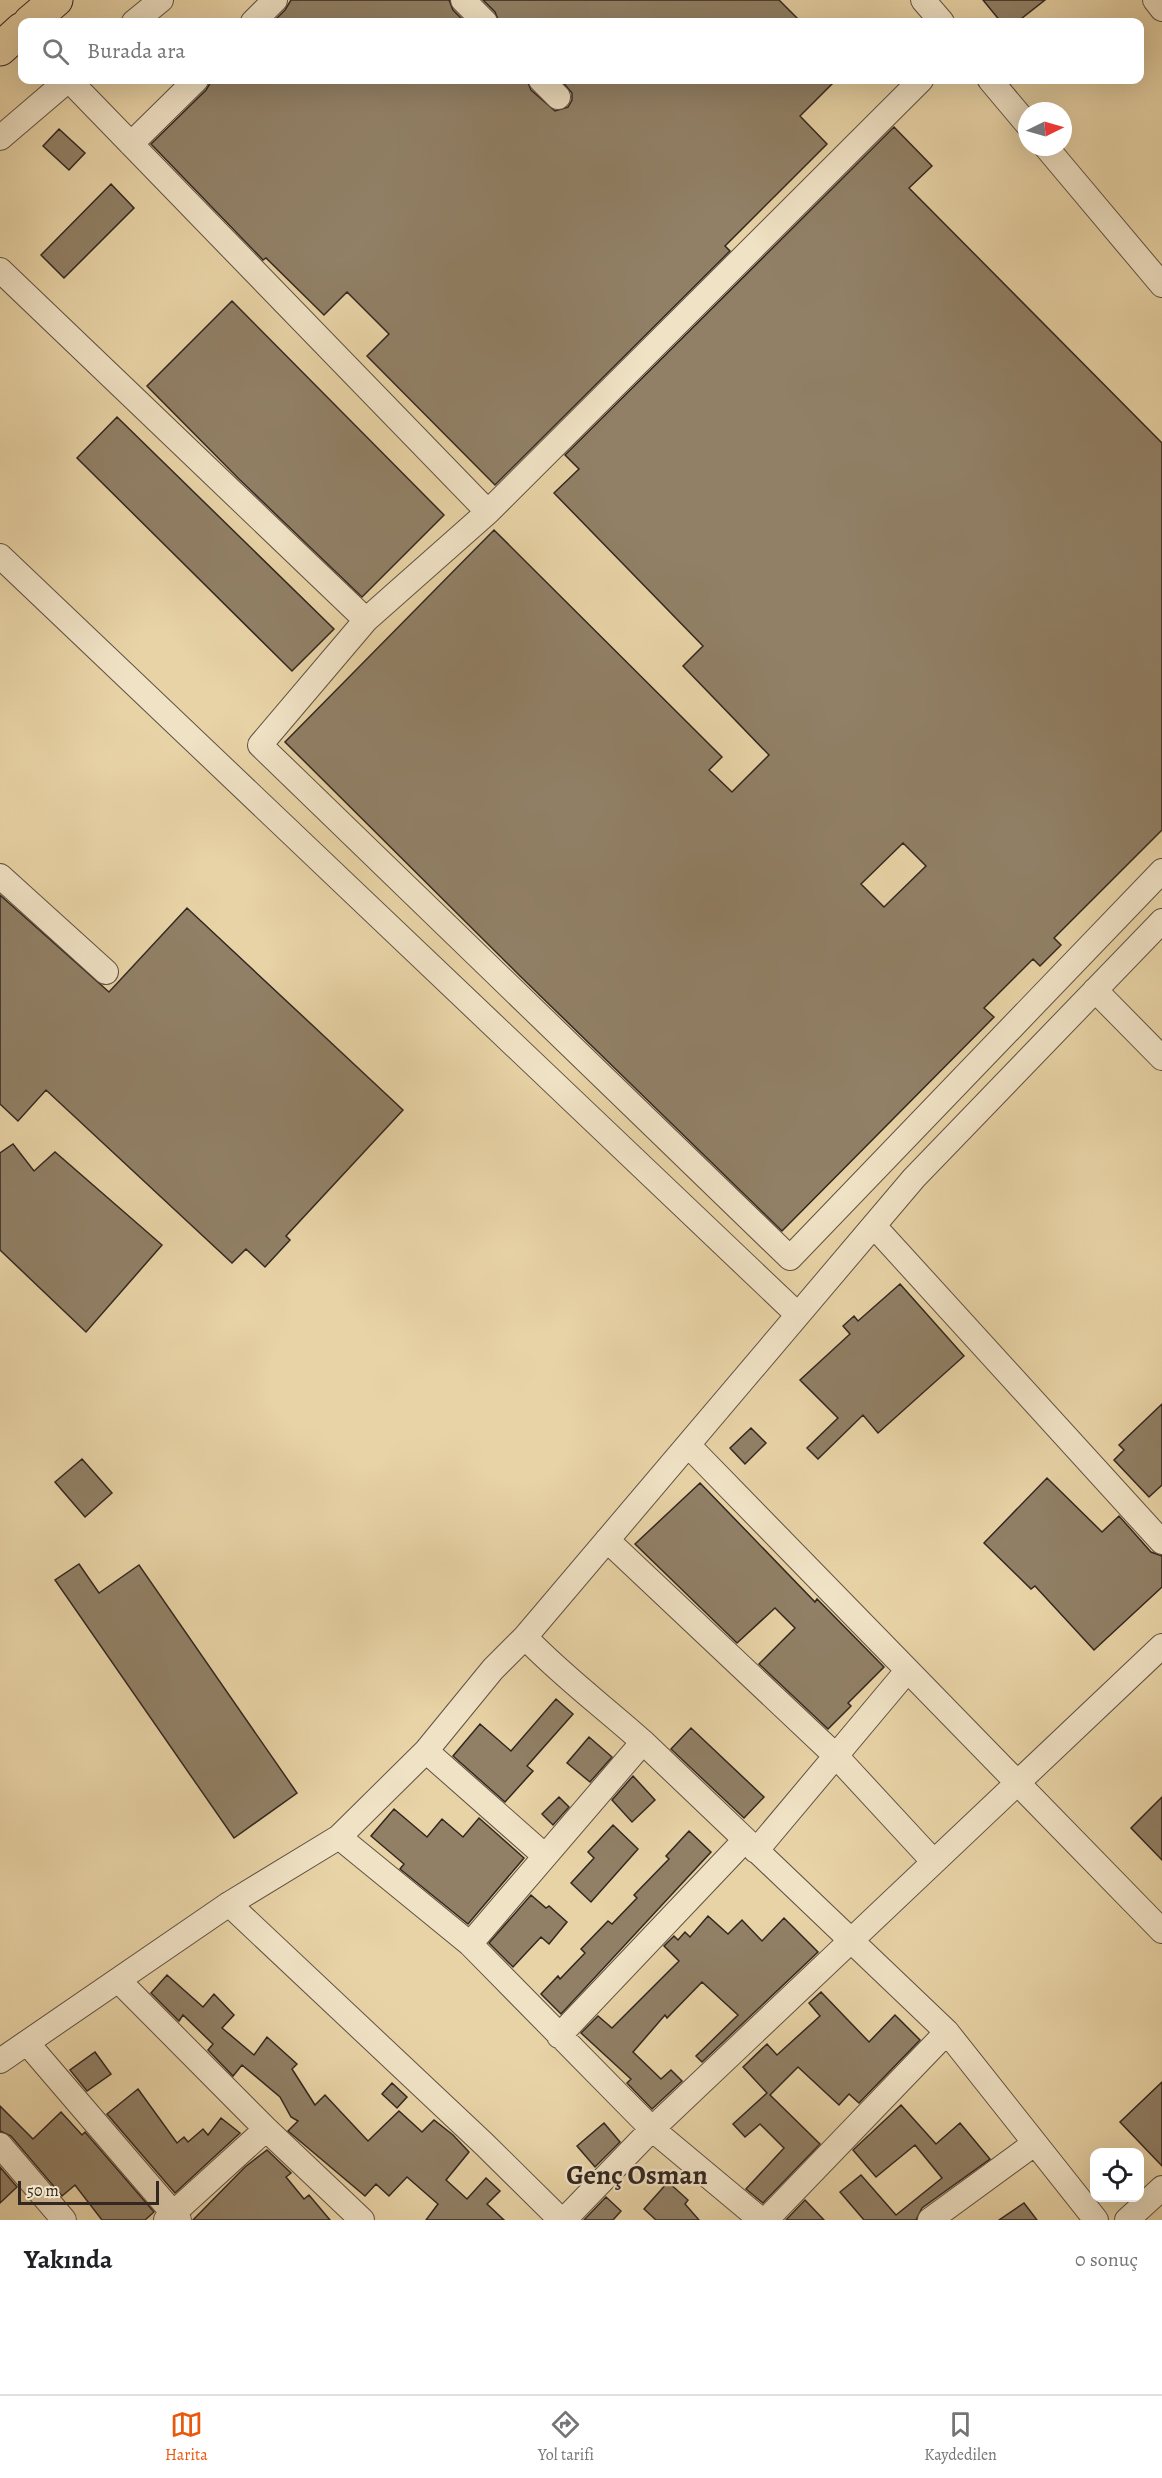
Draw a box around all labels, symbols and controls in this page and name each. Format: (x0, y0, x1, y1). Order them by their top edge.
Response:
search box (18, 18, 1144, 84)
icon: search (39, 35, 72, 68)
text: Burada ara (87, 36, 186, 66)
north arrow (1018, 102, 1072, 156)
map controls (1090, 2148, 1144, 2202)
button: locate (1090, 2148, 1144, 2202)
district label: Genç Osman (566, 2157, 708, 2193)
scale bar (18, 2178, 159, 2206)
text: 50 m (27, 2180, 59, 2202)
text: Yakında (24, 2242, 113, 2277)
text: 0 sonuç (1075, 2246, 1138, 2273)
tab: Harita (165, 2408, 208, 2466)
tab: Yol tarifi (538, 2408, 594, 2466)
tab: Kaydedilen (924, 2408, 997, 2466)

